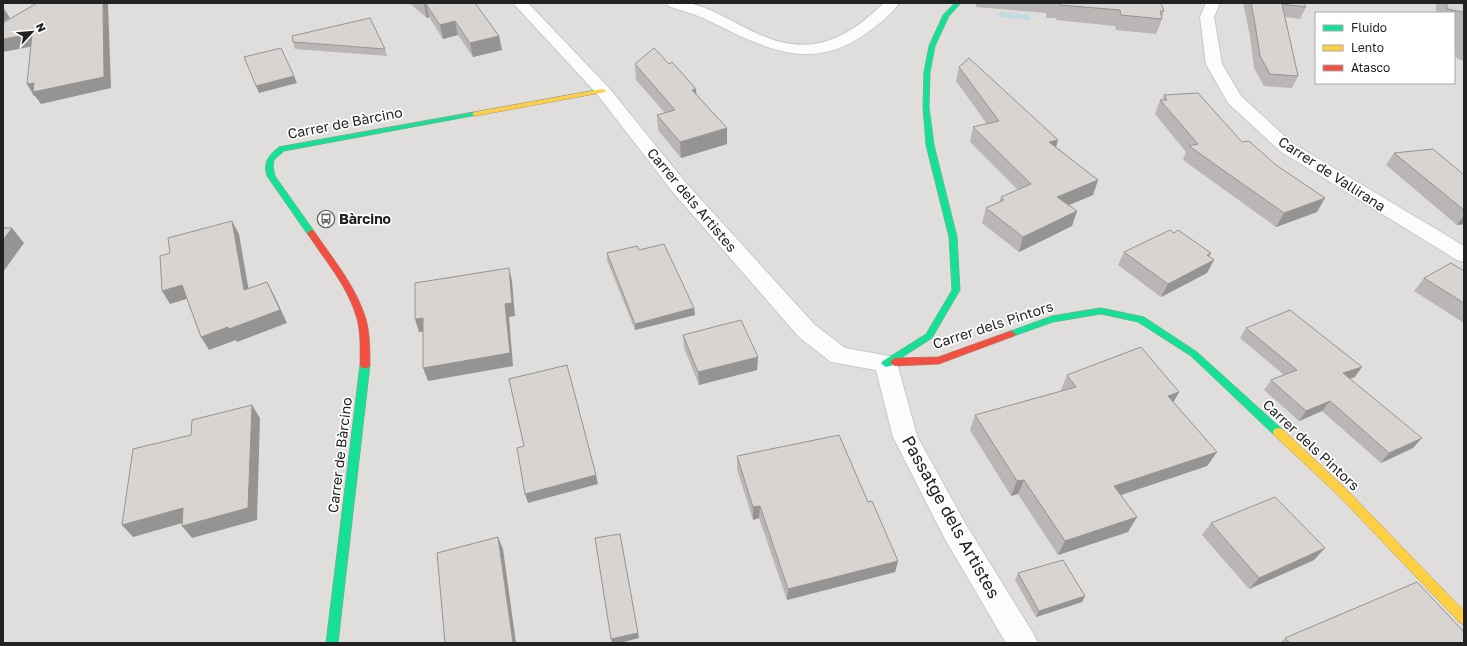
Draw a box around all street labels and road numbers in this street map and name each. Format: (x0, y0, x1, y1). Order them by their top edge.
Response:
street label: Carrer de Bàrcino (286, 103, 404, 142)
street label: Carrer de Vallirana (1275, 133, 1389, 215)
street label: Carrer dels Artistes (644, 144, 741, 255)
street label: Carrer dels Pintors (930, 297, 1055, 352)
street label: Carrer de Bàrcino (324, 396, 355, 514)
street label: Carrer dels Pintors (1260, 396, 1363, 494)
street label: Passatge dels Artistes (898, 432, 1005, 602)

